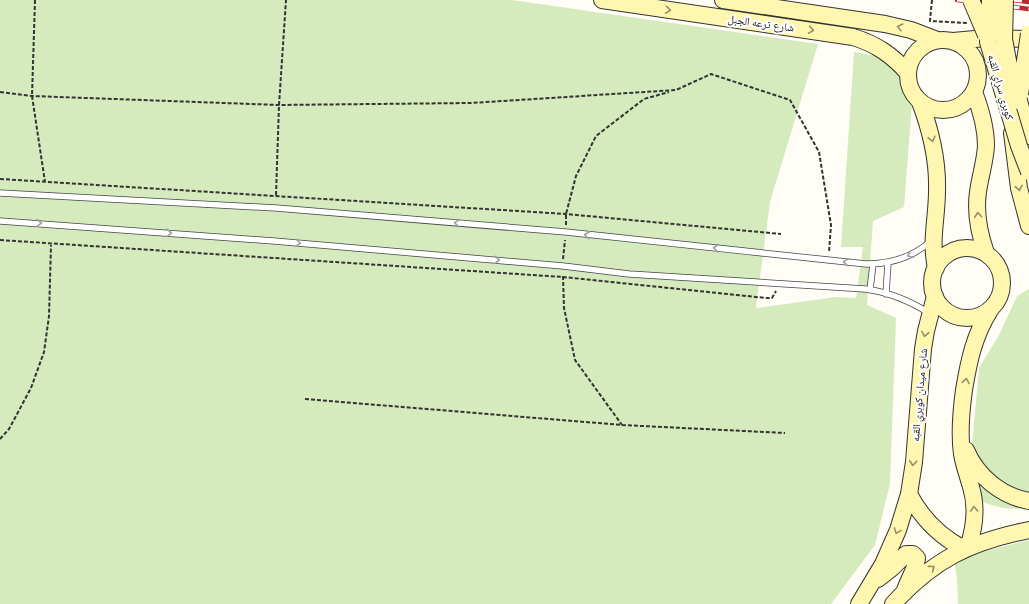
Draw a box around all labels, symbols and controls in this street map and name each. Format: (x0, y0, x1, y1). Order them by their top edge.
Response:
one-way arrow (665, 5, 672, 14)
street label: شارع ترعه الجبل (727, 11, 795, 35)
one-way arrow (897, 24, 903, 32)
one-way arrow (808, 26, 814, 34)
street label: كوبري سراي القبه (983, 52, 1017, 122)
one-way arrow (927, 135, 935, 142)
one-way arrow (1015, 185, 1023, 191)
one-way arrow (973, 212, 982, 218)
one-way arrow (36, 219, 42, 228)
one-way arrow (454, 219, 460, 228)
one-way arrow (166, 228, 172, 237)
one-way arrow (584, 230, 590, 239)
one-way arrow (295, 238, 301, 247)
one-way arrow (713, 244, 719, 253)
one-way arrow (907, 250, 914, 258)
one-way arrow (494, 256, 500, 265)
one-way arrow (842, 258, 849, 267)
one-way arrow (922, 331, 930, 337)
street label: شارع ميدان كوبري القبه (908, 348, 932, 442)
one-way arrow (961, 378, 970, 384)
one-way arrow (909, 460, 918, 467)
one-way arrow (970, 506, 979, 512)
one-way arrow (894, 528, 902, 535)
one-way arrow (928, 566, 935, 573)

